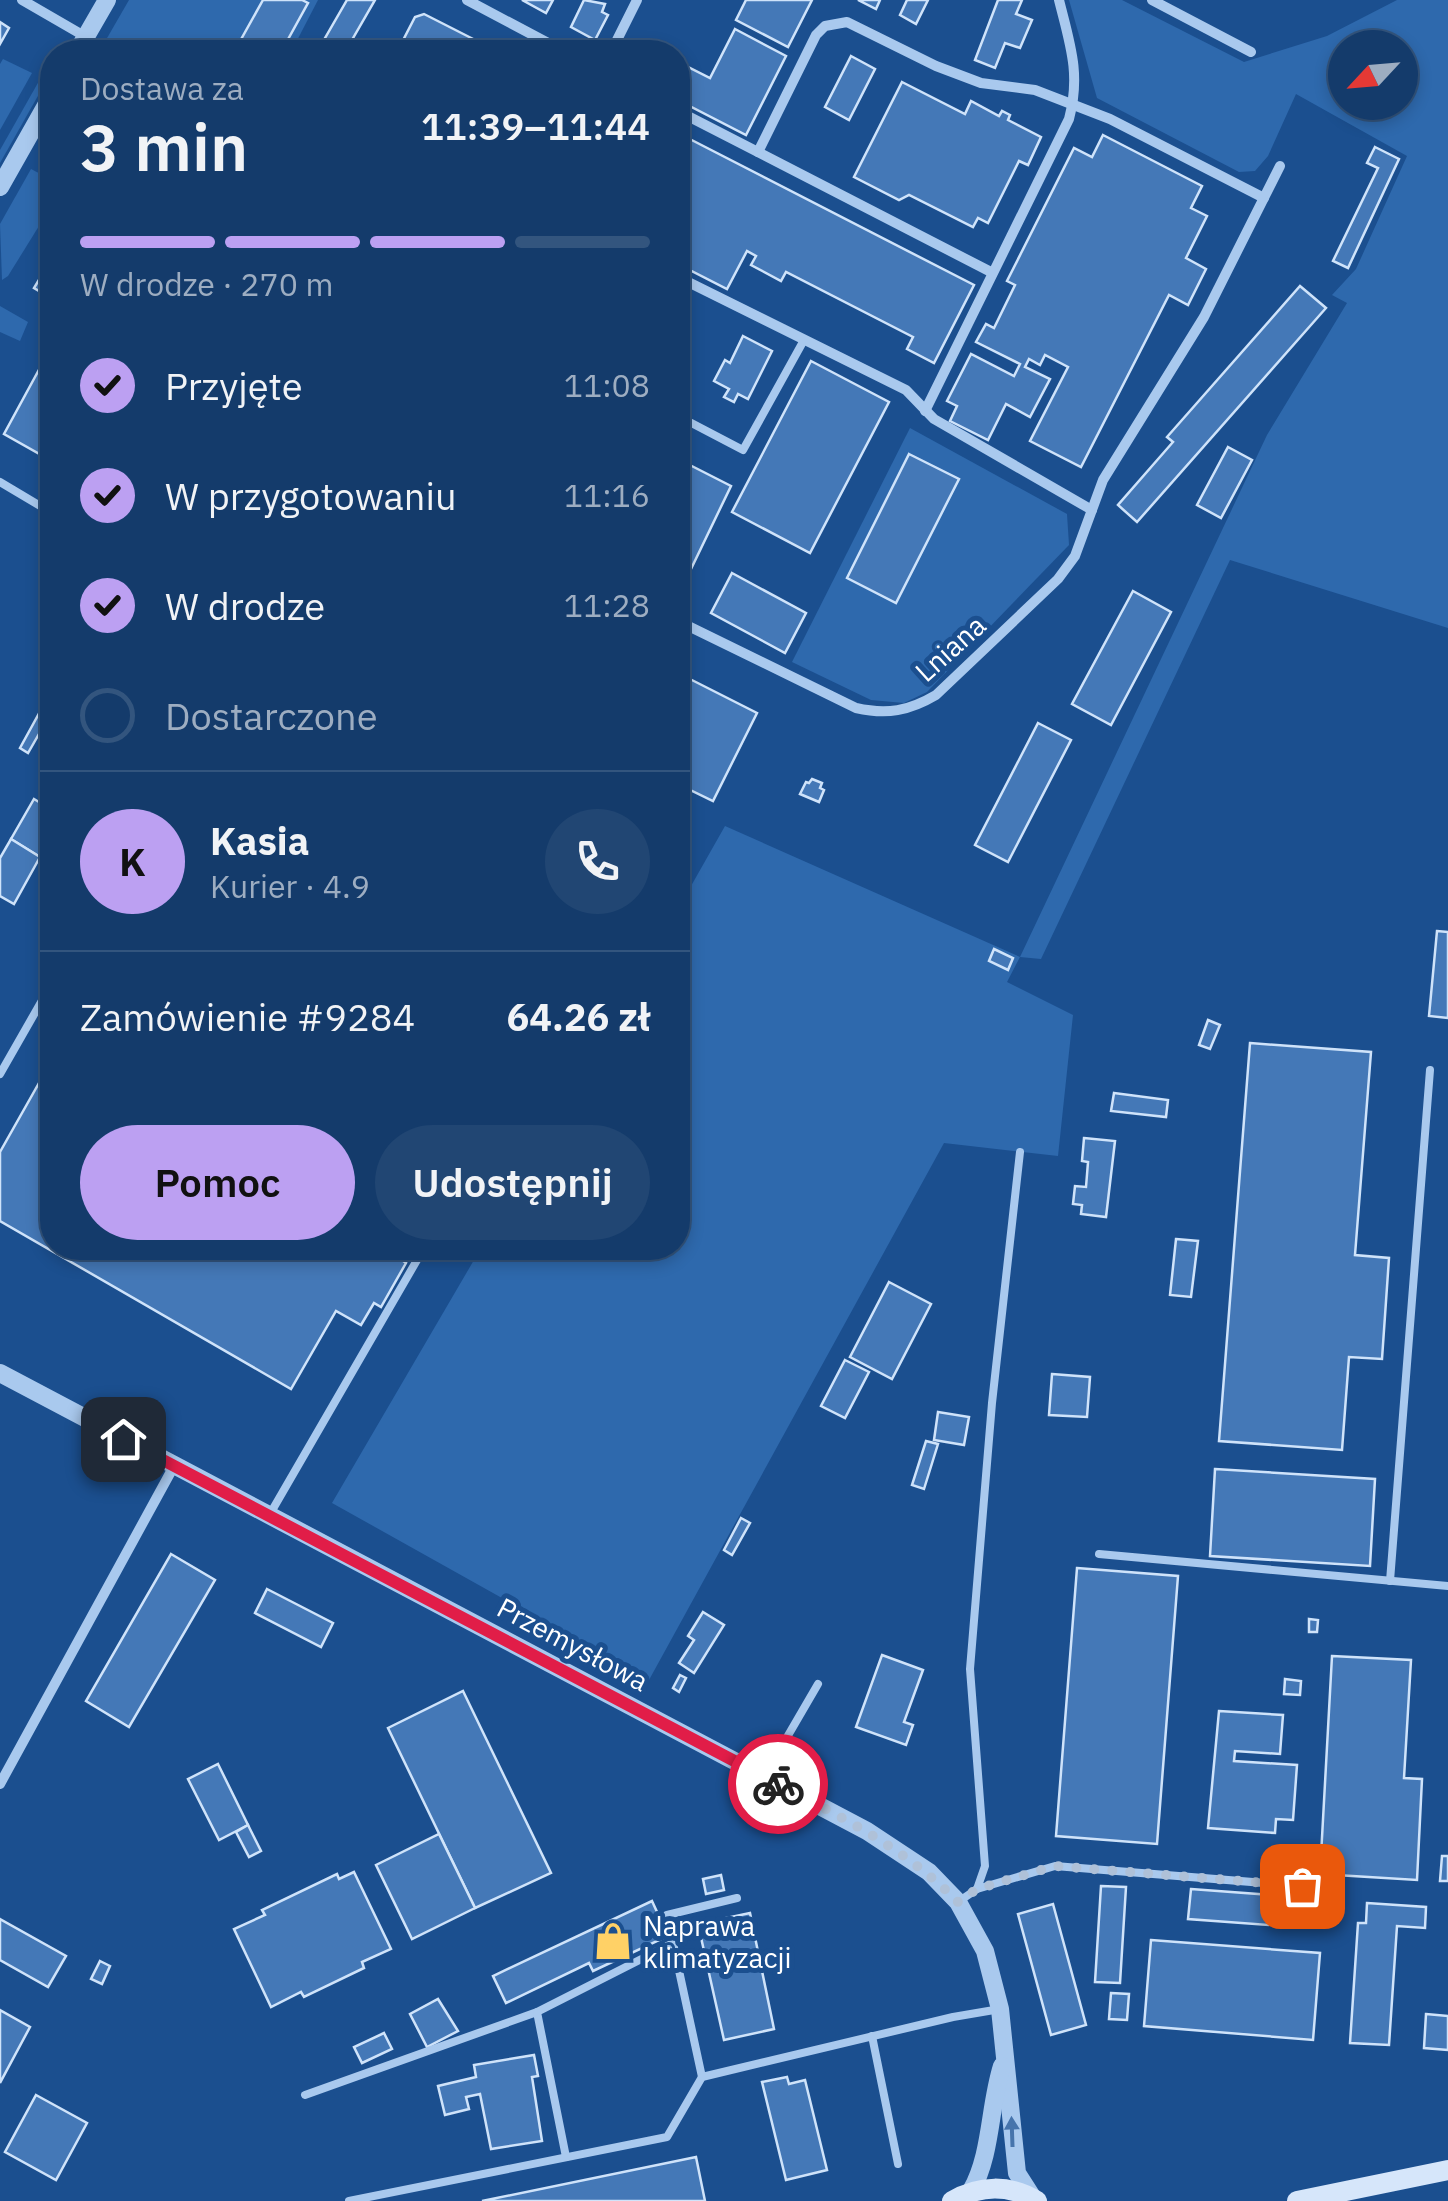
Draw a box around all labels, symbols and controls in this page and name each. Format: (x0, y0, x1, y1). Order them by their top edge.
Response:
north arrow (1328, 30, 1418, 120)
map controls (1328, 30, 1418, 120)
text: Dostawa za (80, 67, 244, 109)
text: 11:39–11:44 (421, 101, 650, 150)
text: 3 min (80, 104, 248, 189)
text: W drodze · 270 m (80, 263, 333, 305)
icon: check (80, 358, 135, 413)
text: Przyjęte (165, 361, 303, 410)
text: 11:08 (564, 364, 650, 406)
icon: check (80, 468, 135, 523)
text: W przygotowaniu (165, 471, 456, 520)
text: 11:16 (564, 474, 650, 516)
icon: check (80, 578, 135, 633)
text: W drodze (165, 581, 325, 630)
text: 11:28 (564, 584, 650, 626)
street label: Lniana (907, 607, 993, 689)
text: Dostarczone (165, 691, 378, 740)
button: phone (545, 809, 650, 914)
text: Kasia (210, 816, 309, 865)
text: K (119, 837, 146, 886)
text: Kurier · 4.9 (210, 865, 370, 907)
text: Zamówienie #9284 (80, 992, 415, 1041)
text: 64.26 zł (506, 992, 650, 1041)
button: Pomoc (80, 1125, 355, 1240)
button: Udostępnij (375, 1125, 650, 1240)
pin (81, 1397, 166, 1482)
icon: home (96, 1412, 151, 1467)
street label: Przemysłowa (491, 1589, 655, 1699)
courier (728, 1734, 828, 1834)
icon: bike (751, 1757, 806, 1812)
pin (1260, 1844, 1345, 1929)
icon: bag (1275, 1859, 1330, 1914)
place label: Naprawa klimatyzacji (643, 1907, 792, 1976)
shop icon: Naprawa klimatyzacji (592, 1920, 634, 1962)
one-way arrow (1004, 2115, 1020, 2147)

